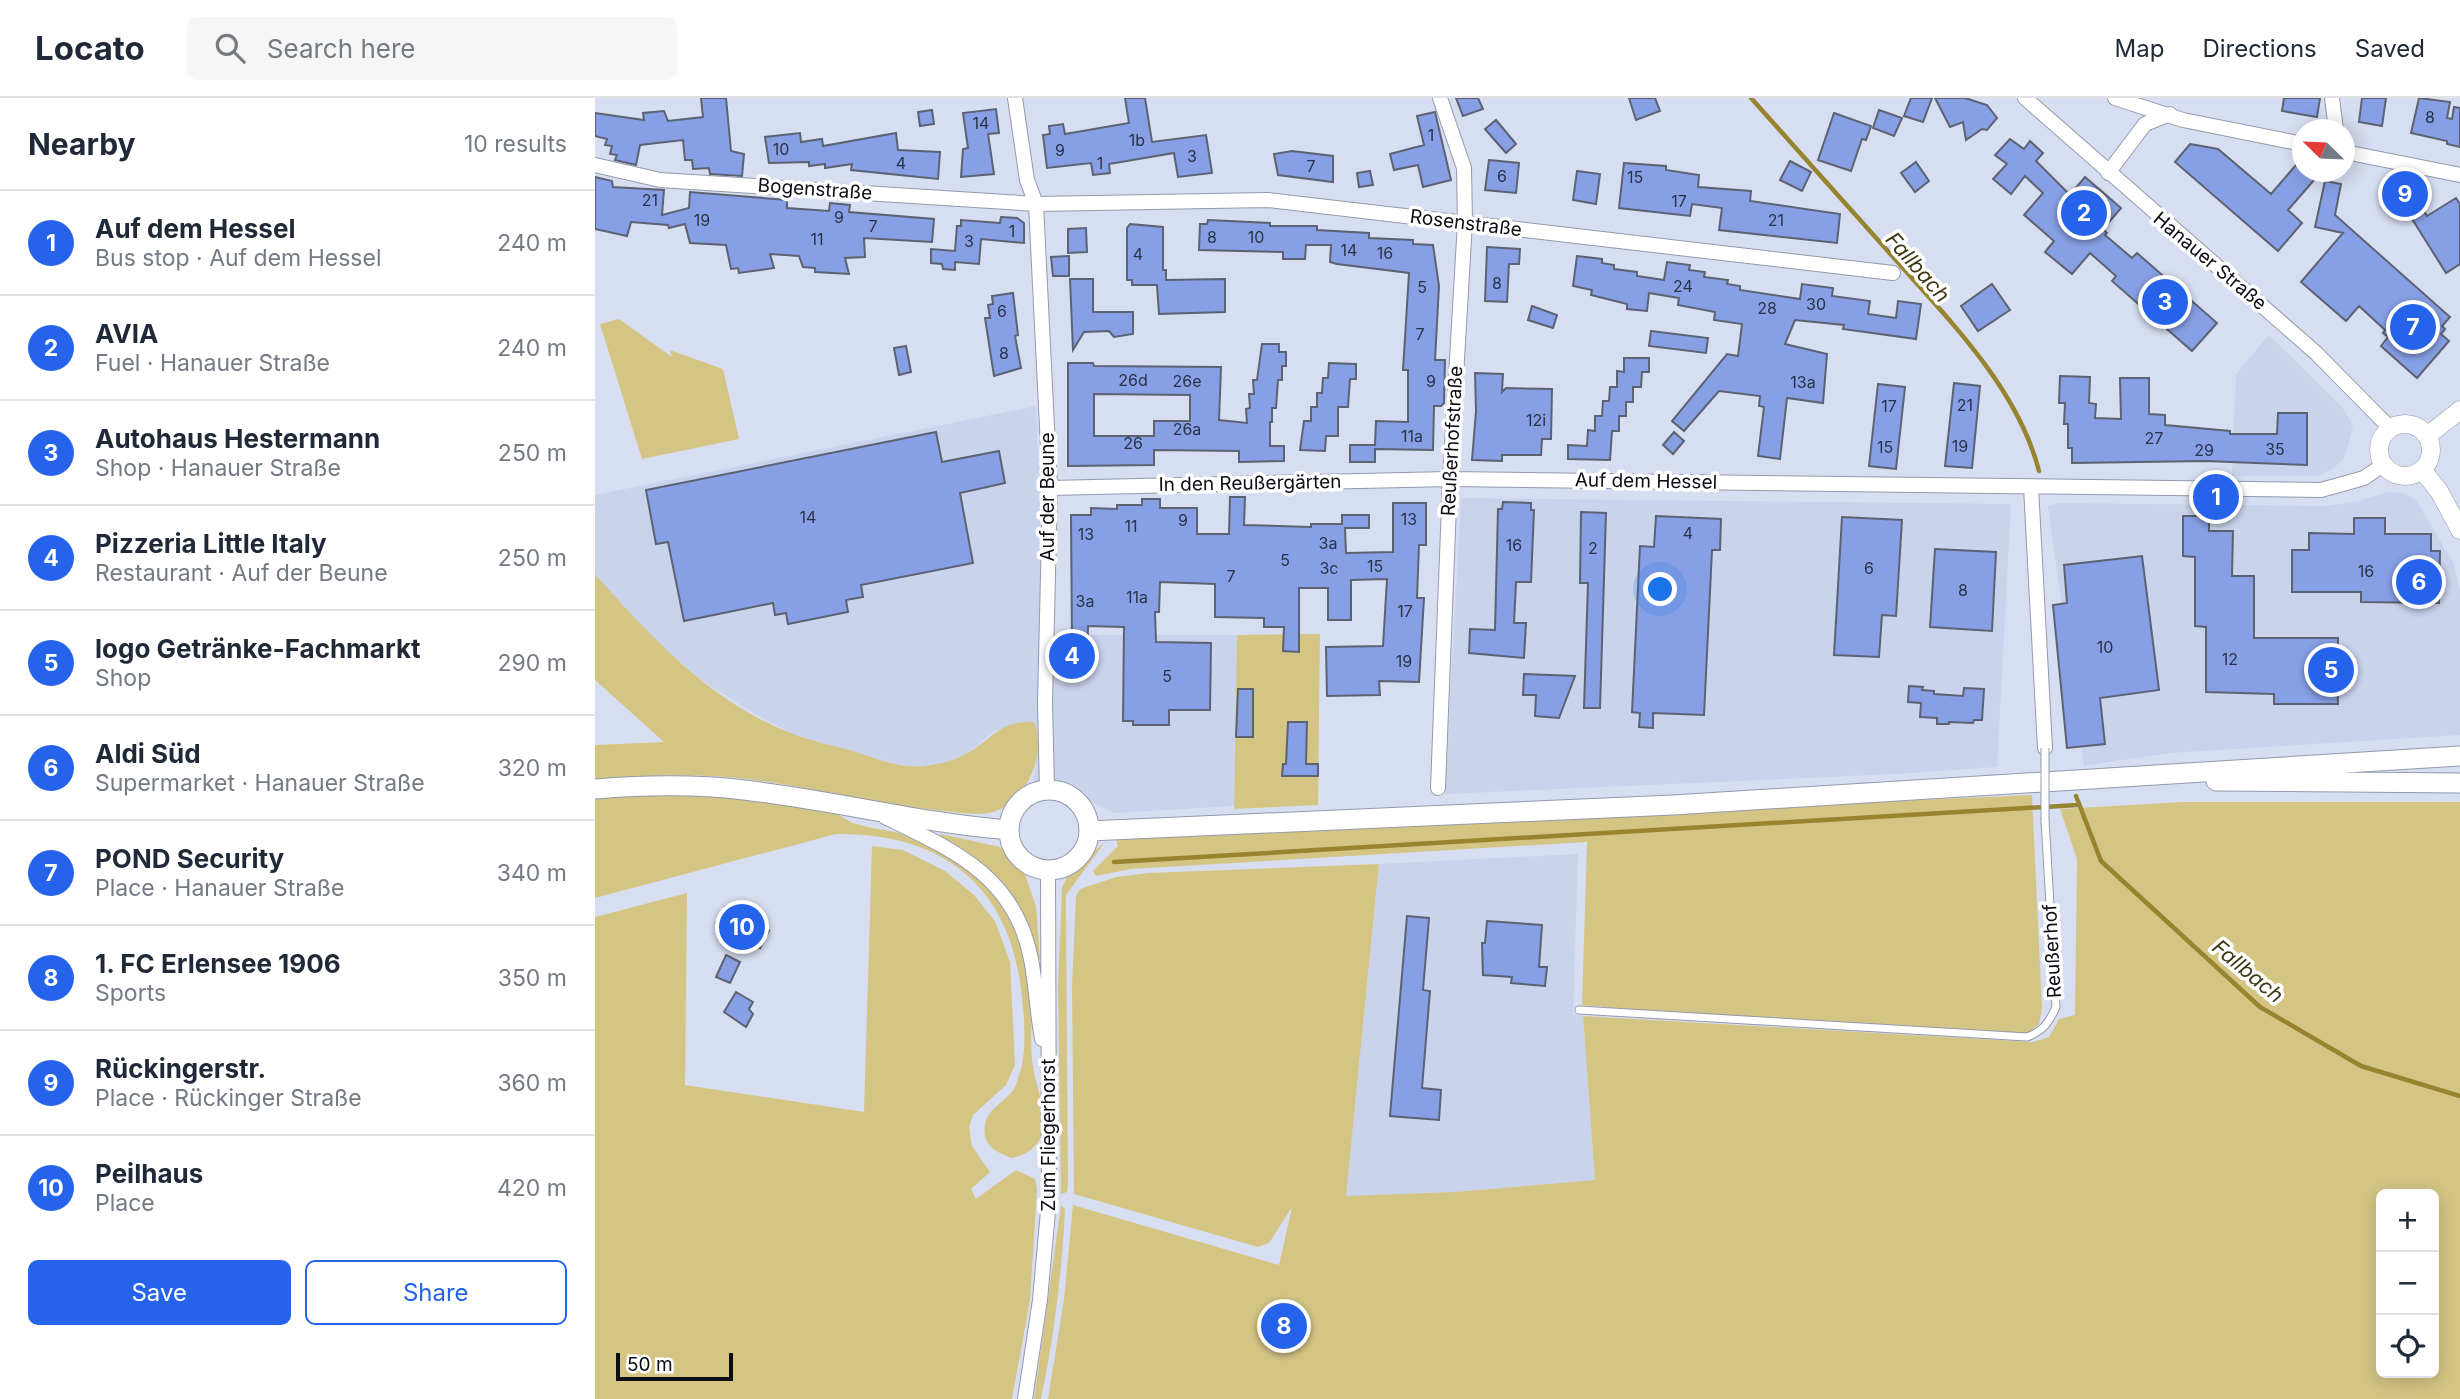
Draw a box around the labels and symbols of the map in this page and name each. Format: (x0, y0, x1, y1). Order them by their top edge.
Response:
house number: 8 (2425, 107, 2435, 127)
house number: 14 (973, 113, 989, 133)
north arrow (2292, 119, 2355, 182)
house number: 1 (1428, 125, 1434, 145)
house number: 1b (1129, 130, 1145, 150)
house number: 10 (773, 139, 789, 159)
house number: 9 (1055, 140, 1065, 160)
house number: 3 (1187, 146, 1197, 166)
house number: 4 (896, 153, 906, 173)
house number: 1 (1097, 153, 1103, 173)
house number: 7 (1306, 156, 1316, 176)
house number: 6 (1497, 166, 1507, 186)
house number: 15 (1627, 167, 1643, 187)
pin: 9 (2382, 168, 2428, 220)
street label: Bogenstraße (757, 174, 873, 204)
pin: 2 (2061, 187, 2107, 239)
house number: 21 (642, 190, 658, 210)
house number: 17 (1671, 191, 1687, 211)
street label: Rosenstraße (1409, 205, 1523, 241)
house number: 9 (834, 207, 844, 227)
street label: Hanauer Straße (2149, 207, 2271, 315)
house number: 19 (694, 210, 710, 230)
house number: 21 (1768, 210, 1784, 230)
house number: 7 (868, 216, 878, 236)
house number: 1 (1009, 221, 1015, 241)
house number: 8 (1207, 227, 1217, 247)
house number: 10 (1248, 227, 1264, 247)
water label: Fallbach (1881, 227, 1955, 307)
house number: 11 (810, 229, 824, 249)
house number: 3 (964, 231, 974, 251)
house number: 14 (1341, 240, 1357, 260)
house number: 16 (1377, 243, 1393, 263)
house number: 4 (1133, 244, 1143, 264)
house number: 8 (1492, 273, 1502, 293)
house number: 24 (1673, 276, 1693, 296)
pin: 3 (2142, 276, 2188, 328)
house number: 5 (1417, 277, 1427, 297)
house number: 30 (1806, 294, 1826, 314)
house number: 28 (1757, 298, 1777, 318)
house number: 6 (997, 301, 1007, 321)
pin: 7 (2390, 301, 2436, 353)
house number: 7 (1415, 324, 1425, 344)
house number: 8 (999, 343, 1009, 363)
street label: Reußerhofstraße (1437, 365, 1467, 517)
house number: 26d (1118, 370, 1148, 390)
house number: 26e (1172, 371, 1202, 391)
house number: 9 (1426, 371, 1436, 391)
house number: 13a (1790, 372, 1816, 392)
house number: 21 (1957, 395, 1973, 415)
house number: 17 (1881, 396, 1897, 416)
house number: 12i (1526, 410, 1546, 430)
house number: 26a (1173, 419, 1201, 439)
house number: 11a (1401, 426, 1423, 446)
house number: 27 (2145, 428, 2163, 448)
street label: Auf der Beune (1036, 433, 1059, 561)
house number: 26 (1123, 433, 1143, 453)
house number: 19 (1952, 436, 1968, 456)
house number: 15 (1877, 437, 1893, 457)
house number: 35 (2265, 439, 2285, 459)
house number: 29 (2194, 440, 2214, 460)
street label: Auf dem Hessel (1575, 468, 1717, 494)
street label: In den Reußergärten (1158, 470, 1342, 496)
pin: 1 (2193, 471, 2239, 523)
house number: 14 (800, 507, 816, 527)
house number: 13 (1401, 509, 1417, 529)
house number: 9 (1178, 510, 1188, 530)
house number: 11 (1124, 516, 1138, 536)
house number: 4 (1683, 523, 1693, 543)
house number: 13 (1078, 524, 1094, 544)
house number: 3a (1319, 533, 1337, 553)
house number: 16 (1506, 535, 1522, 555)
house number: 2 (1588, 538, 1598, 558)
house number: 5 (1280, 550, 1290, 570)
house number: 15 (1367, 556, 1383, 576)
pin: 6 (2396, 556, 2442, 608)
house number: 3c (1319, 558, 1339, 578)
house number: 6 (1864, 558, 1874, 578)
house number: 16 (2358, 561, 2374, 581)
house number: 7 (1226, 566, 1236, 586)
your location (1643, 572, 1677, 606)
house number: 8 (1958, 580, 1968, 600)
house number: 11a (1126, 587, 1148, 607)
house number: 3a (1076, 591, 1094, 611)
house number: 17 (1397, 601, 1413, 621)
pin: 4 (1049, 630, 1095, 682)
house number: 10 (2097, 637, 2113, 657)
pin: 5 (2308, 644, 2354, 696)
house number: 12 (2222, 649, 2238, 669)
house number: 19 (1396, 651, 1412, 671)
house number: 5 (1162, 666, 1172, 686)
pin: 10 (719, 901, 765, 953)
street label: Reußerhof (2038, 903, 2066, 999)
water label: Fallbach (2207, 934, 2289, 1008)
street label: Zum Fliegerhorst (1037, 1059, 1060, 1211)
pin: 8 (1261, 1300, 1307, 1352)
scale bar (616, 1350, 733, 1382)

